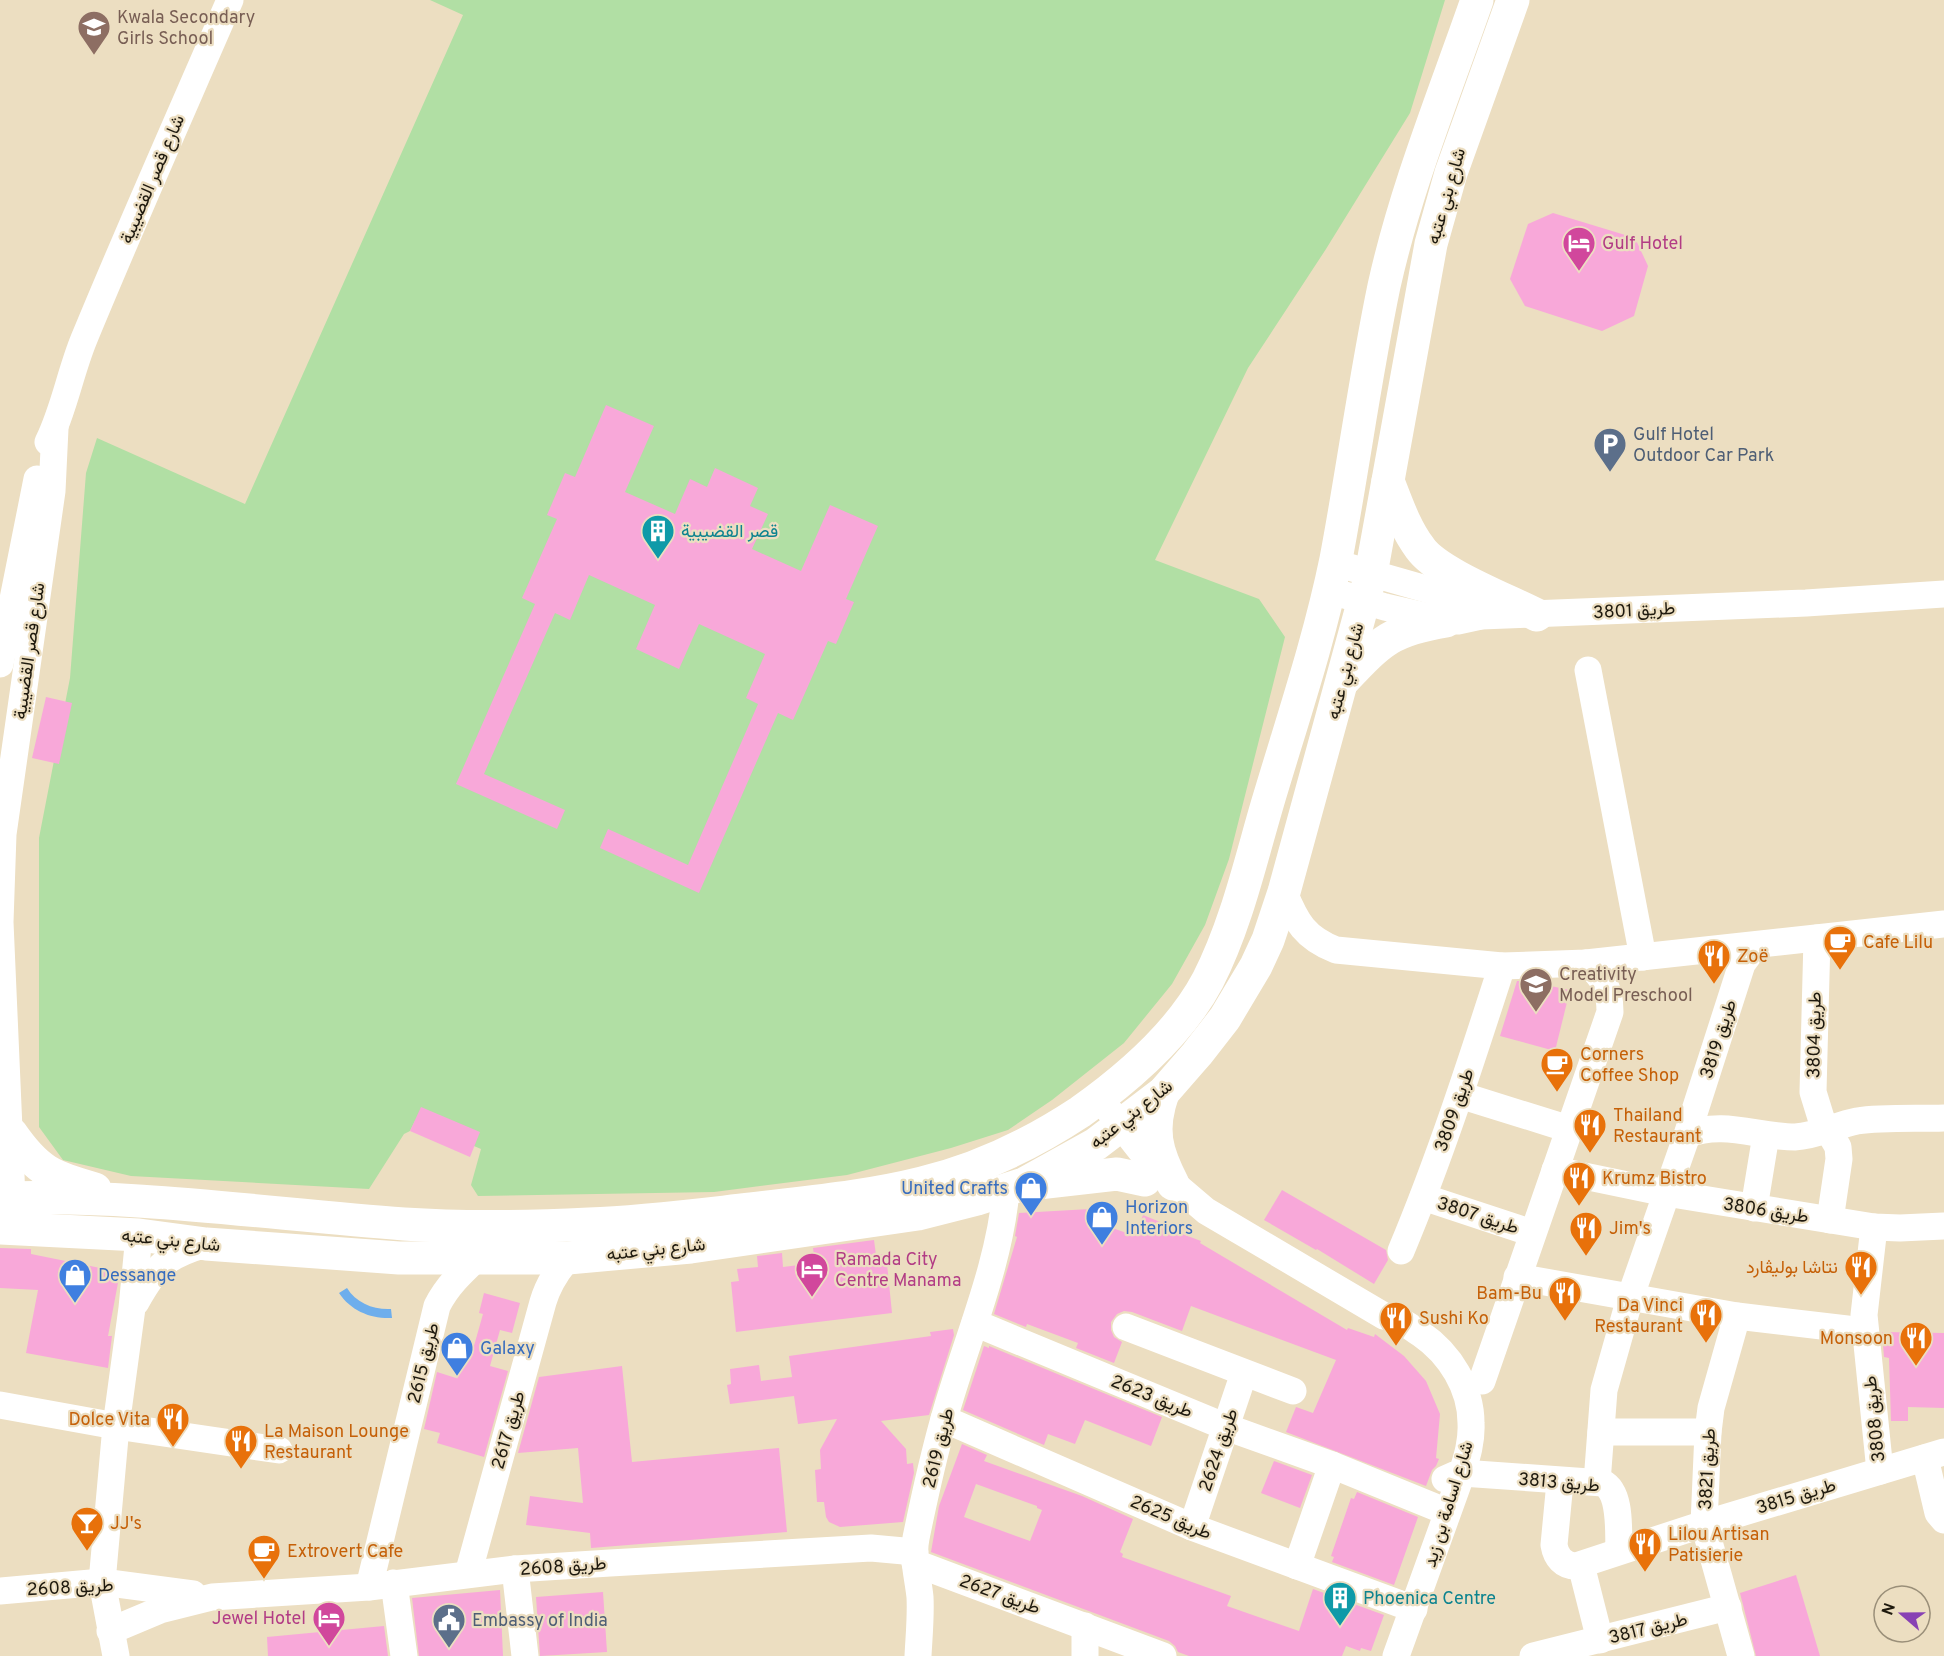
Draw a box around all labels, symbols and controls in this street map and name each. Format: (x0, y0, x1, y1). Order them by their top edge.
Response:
place label: Kwala Secondary Girls School (117, 7, 255, 51)
school or university icon: Kwala Secondary Girls School (76, 9, 112, 56)
street label: شارع قصر القضيبية (116, 112, 191, 247)
street label: شارع بني عتبه (1423, 146, 1474, 248)
hotel icon: Gulf Hotel (1561, 225, 1597, 272)
place label: Gulf Hotel (1602, 233, 1683, 256)
place label: Gulf Hotel Outdoor Car Park (1633, 424, 1774, 468)
parking icon: Gulf Hotel Outdoor Car Park (1592, 426, 1628, 473)
building icon: قصر القضيبية (640, 513, 676, 560)
place label: قصر القضيبية (681, 521, 778, 544)
street label: شارع قصر القضيبية (10, 581, 51, 721)
street label: طريق 3801 (1592, 598, 1676, 625)
street label: شارع بني عتبه (1323, 621, 1372, 723)
cafe icon: Cafe Lilu (1822, 924, 1858, 971)
place label: Cafe Lilu (1863, 932, 1933, 955)
restaurant icon: Zoë (1696, 938, 1732, 985)
place label: Zoë (1737, 946, 1768, 969)
place label: Creativity Model Preschool (1559, 964, 1693, 1008)
school or university icon: Creativity Model Preschool (1518, 966, 1554, 1013)
street label: طريق 3804 (1803, 991, 1828, 1079)
street label: طريق 3819 (1696, 997, 1743, 1082)
place label: Corners Coffee Shop (1580, 1044, 1679, 1088)
cafe icon: Corners Coffee Shop (1539, 1046, 1575, 1093)
street label: طريق 3809 (1430, 1066, 1480, 1155)
street label: شارع بني عتبه (1086, 1076, 1179, 1156)
place label: Thailand Restaurant (1613, 1105, 1702, 1149)
restaurant icon: Thailand Restaurant (1572, 1107, 1608, 1154)
restaurant icon: Krumz Bistro (1561, 1160, 1597, 1207)
place label: Krumz Bistro (1602, 1168, 1707, 1191)
shop icon: United Crafts (1013, 1170, 1049, 1217)
place label: United Crafts (901, 1178, 1008, 1201)
street label: طريق 3807 (1434, 1192, 1521, 1240)
street label: طريق 3806 (1721, 1193, 1810, 1230)
place label: Horizon Interiors (1125, 1197, 1193, 1241)
shop icon: Horizon Interiors (1084, 1199, 1120, 1246)
restaurant icon: Jim's (1568, 1210, 1604, 1257)
place label: Jim's (1609, 1218, 1651, 1241)
street label: شارع بني عتبه (120, 1225, 221, 1260)
street label: شارع بني عتبه (606, 1234, 707, 1269)
place label: Ramada City Centre Manama (835, 1249, 961, 1293)
restaurant icon: نتاشا بوليڤارد (1843, 1249, 1879, 1296)
hotel icon: Ramada City Centre Manama (794, 1251, 830, 1298)
shop icon: Dessange (57, 1257, 93, 1304)
place label: نتاشا بوليڤارد (1746, 1257, 1838, 1280)
place label: Dessange (98, 1265, 176, 1288)
restaurant icon: Bam-Bu (1547, 1275, 1583, 1322)
place label: Bam-Bu (1476, 1283, 1542, 1306)
place label: Da Vinci Restaurant (1594, 1295, 1683, 1339)
restaurant icon: Da Vinci Restaurant (1688, 1297, 1724, 1344)
restaurant icon: Sushi Ko (1378, 1300, 1414, 1347)
place label: Sushi Ko (1419, 1308, 1489, 1331)
restaurant icon: Monsoon (1898, 1320, 1934, 1367)
street label: طريق 2615 (403, 1321, 446, 1406)
place label: Monsoon (1820, 1328, 1893, 1351)
shop icon: Galaxy (439, 1330, 475, 1377)
place label: Galaxy (480, 1338, 535, 1361)
street label: طريق 2623 (1107, 1371, 1196, 1424)
street label: طريق 3808 (1860, 1375, 1891, 1463)
street label: طريق 2617 (487, 1389, 532, 1472)
restaurant icon: Dolce Vita (155, 1401, 191, 1448)
street label: طريق 2619 (918, 1406, 960, 1491)
street label: طريق 2624 (1195, 1406, 1244, 1495)
place label: Dolce Vita (68, 1409, 150, 1432)
place label: La Maison Lounge Restaurant (264, 1421, 409, 1465)
restaurant icon: La Maison Lounge Restaurant (223, 1423, 259, 1470)
street label: طريق 3821 (1695, 1428, 1722, 1510)
street label: شارع اسامة بن زيد (1419, 1439, 1480, 1570)
street label: طريق 3813 (1517, 1468, 1601, 1499)
street label: طريق 3815 (1754, 1474, 1839, 1520)
street label: طريق 2625 (1126, 1491, 1215, 1546)
bar icon: JJ's (69, 1505, 105, 1552)
place label: JJ's (110, 1513, 142, 1536)
place label: Lilou Artisan Patisierie (1668, 1524, 1770, 1568)
restaurant icon: Lilou Artisan Patisierie (1627, 1526, 1663, 1573)
cafe icon: Extrovert Cafe (246, 1533, 282, 1580)
place label: Extrovert Cafe (287, 1541, 403, 1564)
street label: طريق 2608 (519, 1553, 607, 1582)
street label: طريق 2627 (956, 1570, 1043, 1621)
street label: طريق 2608 (26, 1575, 114, 1602)
building icon: Phoenica Centre (1322, 1580, 1358, 1627)
north arrow (1872, 1584, 1932, 1644)
place label: Phoenica Centre (1363, 1588, 1496, 1611)
hotel icon: Jewel Hotel (311, 1600, 347, 1647)
text: N (1878, 1601, 1901, 1618)
public building icon: Embassy of India (431, 1602, 467, 1649)
place label: Jewel Hotel (212, 1608, 306, 1631)
street label: طريق 3817 (1607, 1609, 1690, 1650)
place label: Embassy of India (472, 1610, 608, 1633)

